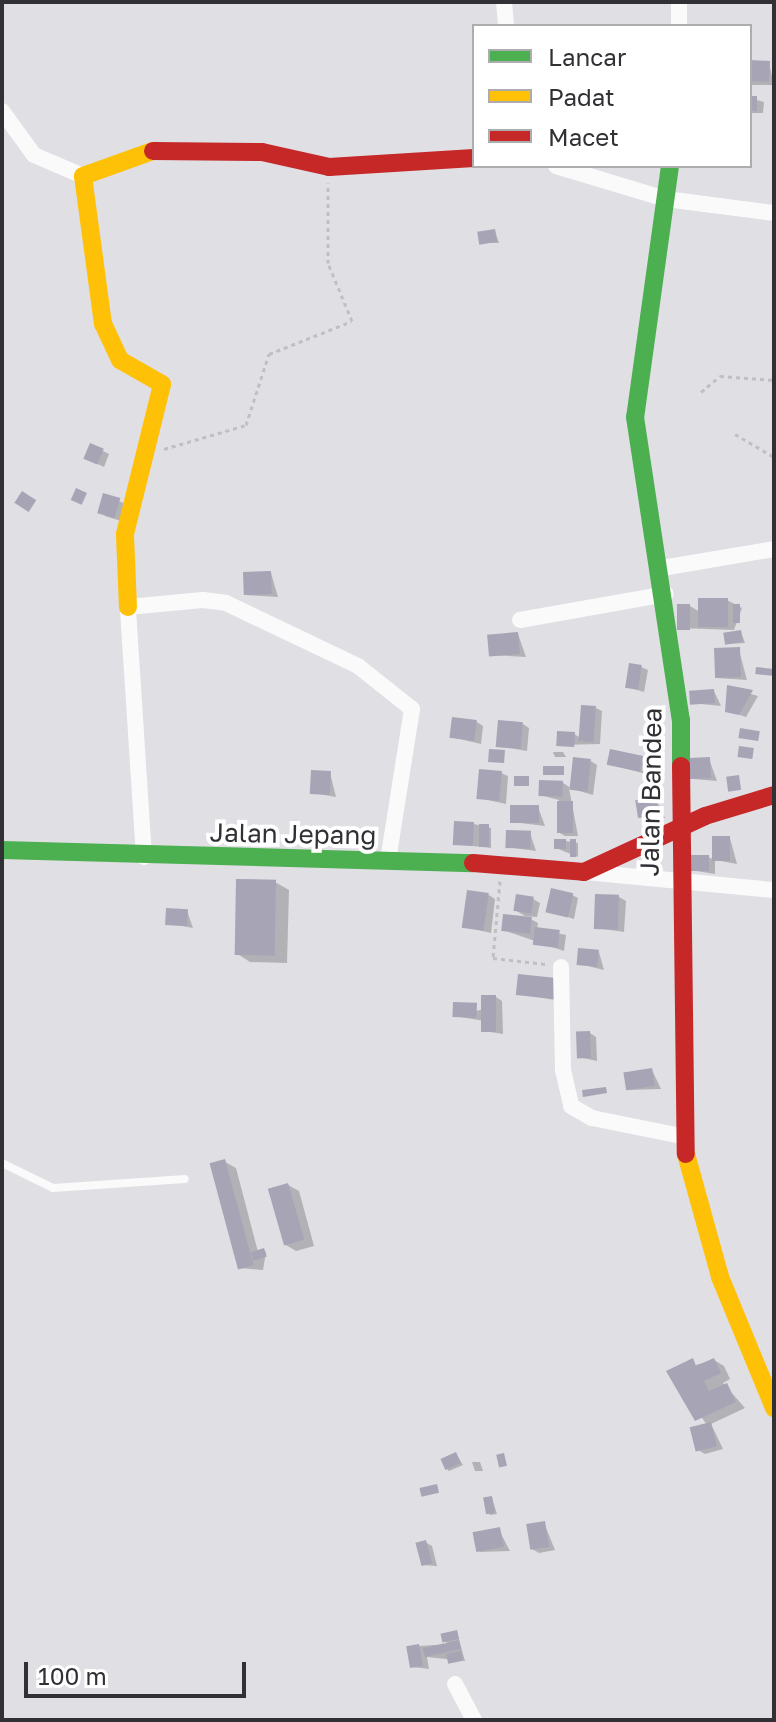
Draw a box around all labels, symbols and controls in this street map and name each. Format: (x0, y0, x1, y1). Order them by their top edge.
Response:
legend (472, 24, 752, 168)
text: Lancar (548, 42, 626, 71)
text: Padat (548, 82, 615, 111)
text: Macet (548, 122, 619, 151)
street label: Jalan Bandea (634, 708, 668, 876)
street label: Jalan Jepang (209, 817, 377, 851)
scale bar (28, 1646, 250, 1696)
text: 100 m (38, 1661, 107, 1690)

